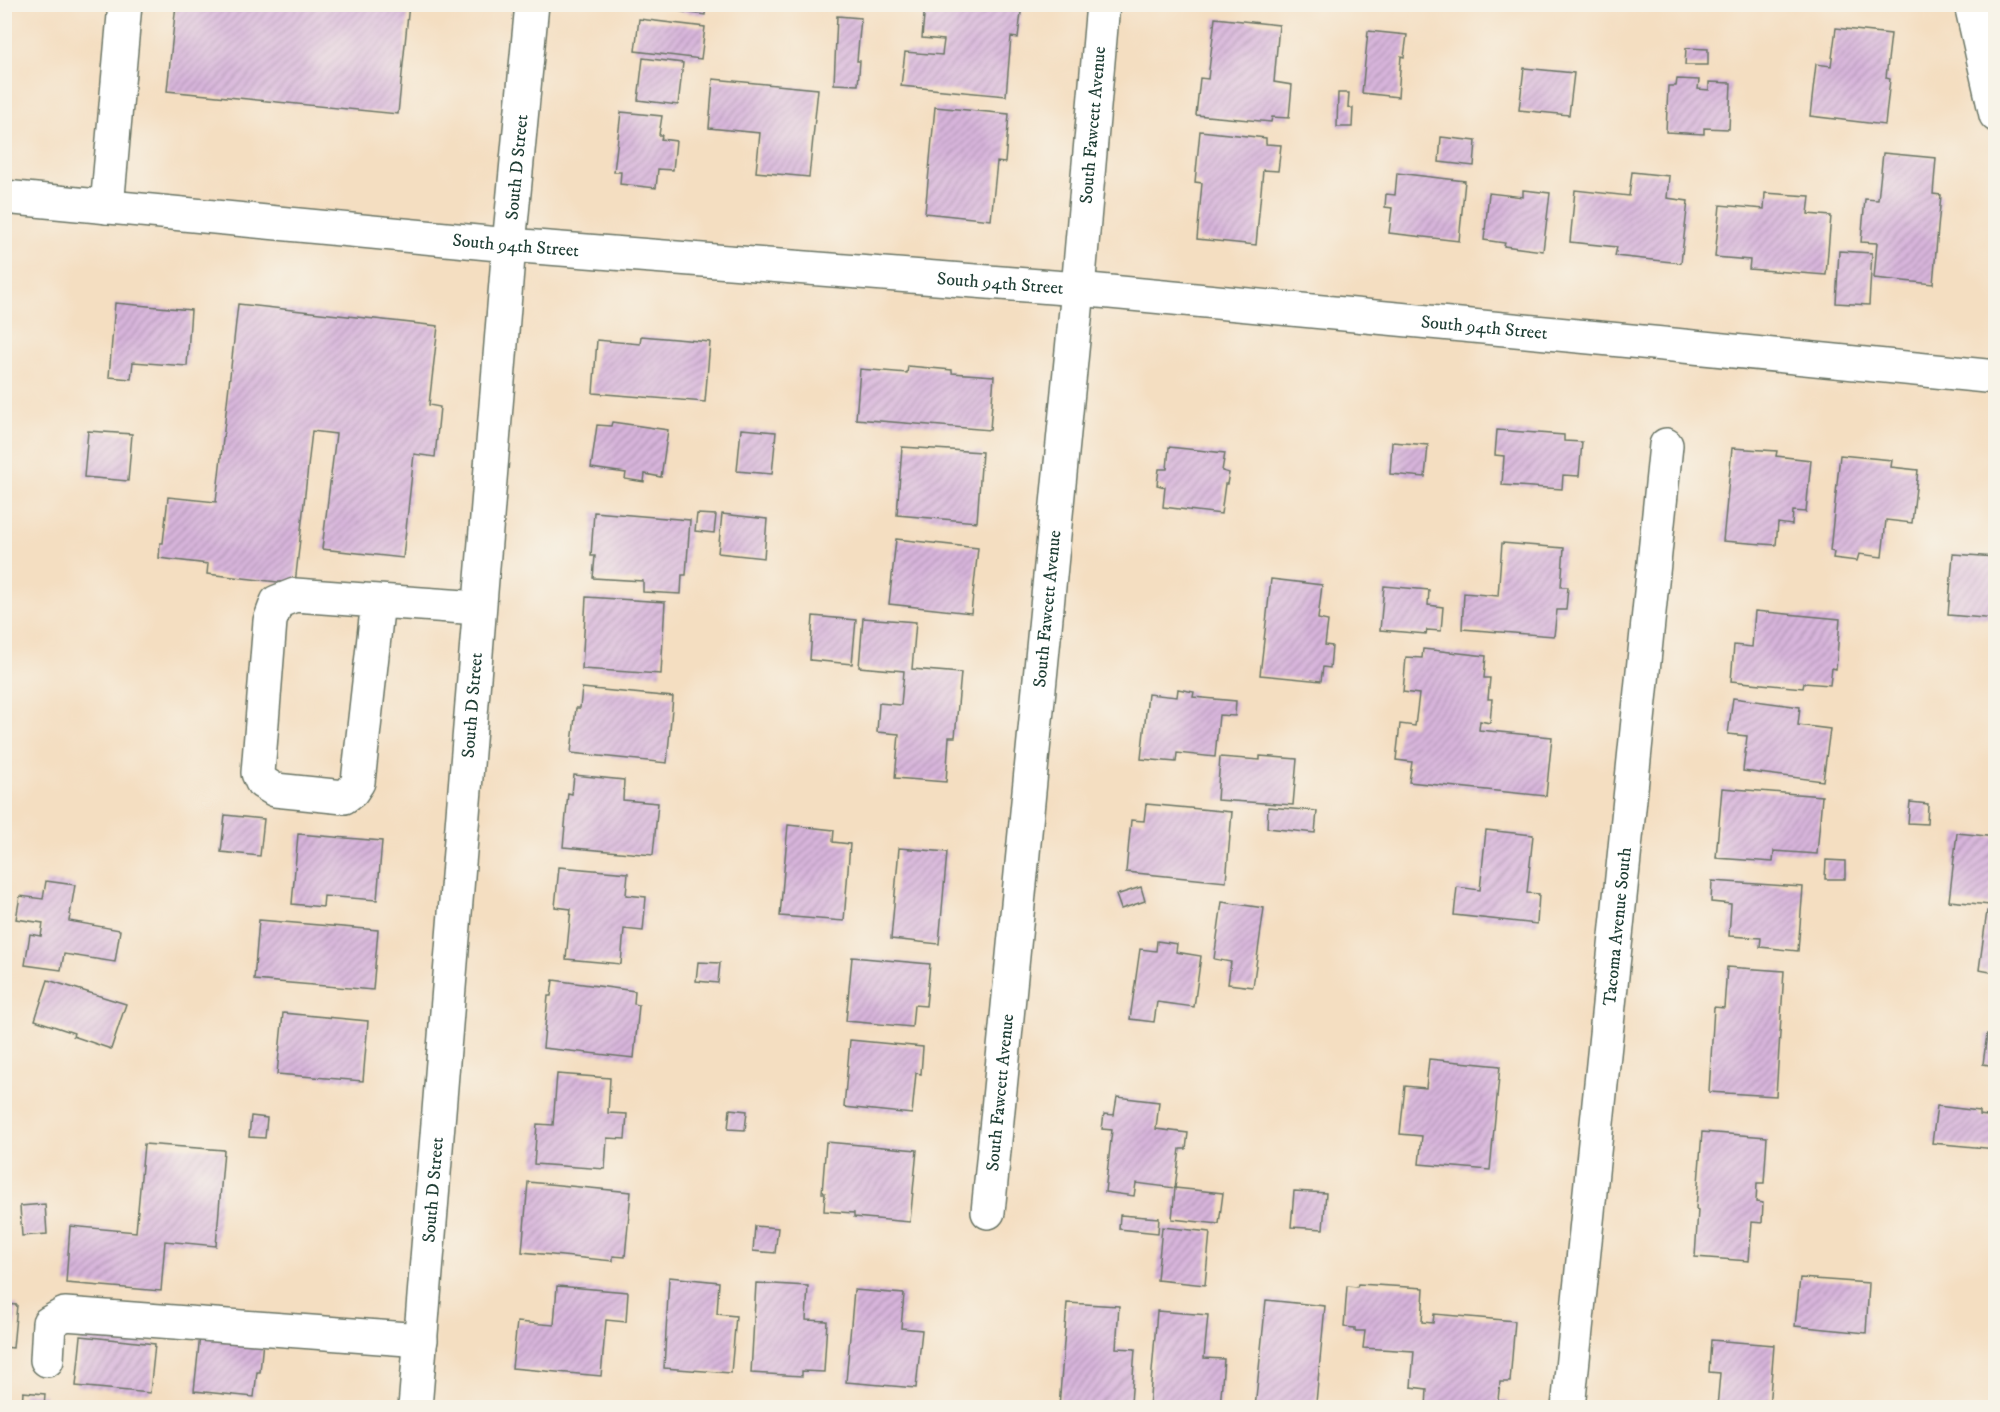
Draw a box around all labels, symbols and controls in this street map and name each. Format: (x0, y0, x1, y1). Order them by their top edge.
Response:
street label: South Fawcett Avenue (1076, 45, 1111, 205)
street label: South D Street (501, 113, 533, 221)
street label: South 94th Street (451, 230, 580, 262)
street label: South 94th Street (936, 268, 1065, 300)
street label: South 94th Street (1420, 311, 1549, 345)
street label: South Fawcett Avenue (1029, 529, 1066, 689)
street label: South D Street (458, 651, 488, 759)
street label: Tacoma Avenue South (1599, 846, 1637, 1007)
street label: South Fawcett Avenue (982, 1013, 1019, 1172)
street label: South D Street (418, 1136, 449, 1243)

